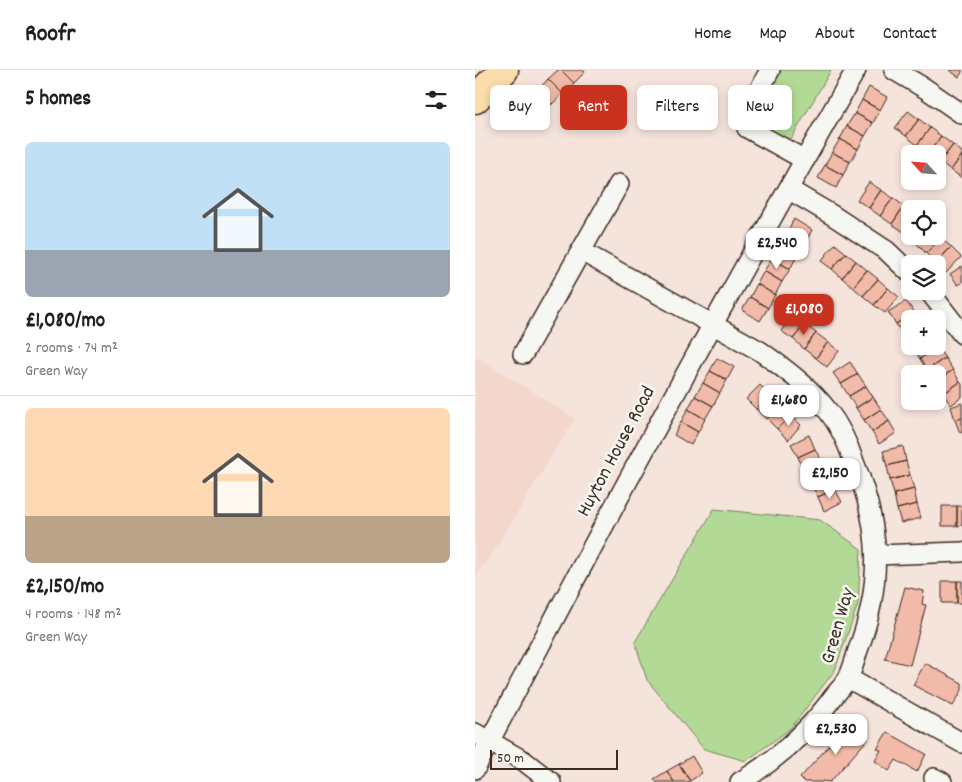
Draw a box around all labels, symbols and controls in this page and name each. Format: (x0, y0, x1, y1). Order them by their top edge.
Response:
text: Roofr (25, 18, 75, 52)
text: Home (694, 22, 731, 47)
text: Map (759, 22, 787, 47)
text: About (815, 22, 855, 47)
text: Contact (883, 22, 937, 47)
text: 5 homes (25, 85, 91, 115)
chip: Buy (490, 85, 550, 130)
chip: Rent (560, 85, 627, 130)
chip: Filters (637, 85, 718, 130)
chip: New (728, 85, 792, 130)
icon: filters (422, 86, 450, 114)
north arrow (901, 145, 946, 190)
map controls (901, 145, 946, 410)
icon: home (193, 175, 283, 265)
button: locate (901, 200, 946, 245)
pin: £2,540 (736, 228, 818, 270)
text: £2,540 (757, 232, 797, 255)
button: layers (901, 255, 946, 300)
pin: £1,080 (763, 294, 845, 336)
text: £1,080 (785, 298, 823, 321)
text: £1,080/mo (25, 307, 105, 337)
button: + (901, 310, 946, 355)
text: 2 rooms · 74 m² (25, 337, 118, 360)
text: Green Way (25, 360, 87, 383)
button: − (901, 365, 946, 410)
street label: Huyton House Road (571, 382, 663, 522)
pin: £1,680 (748, 384, 830, 427)
text: £1,680 (770, 389, 808, 412)
icon: home (193, 440, 283, 530)
pin: £2,150 (789, 458, 871, 500)
text: £2,150 (811, 462, 849, 485)
text: £2,150/mo (25, 573, 104, 603)
street label: Green Way (815, 584, 863, 667)
text: 4 rooms · 148 m² (25, 603, 121, 626)
text: Green Way (25, 626, 87, 649)
pin: £2,530 (795, 714, 877, 756)
text: £2,530 (815, 718, 857, 741)
scale bar (490, 747, 617, 770)
text: 50 m (497, 749, 524, 769)

